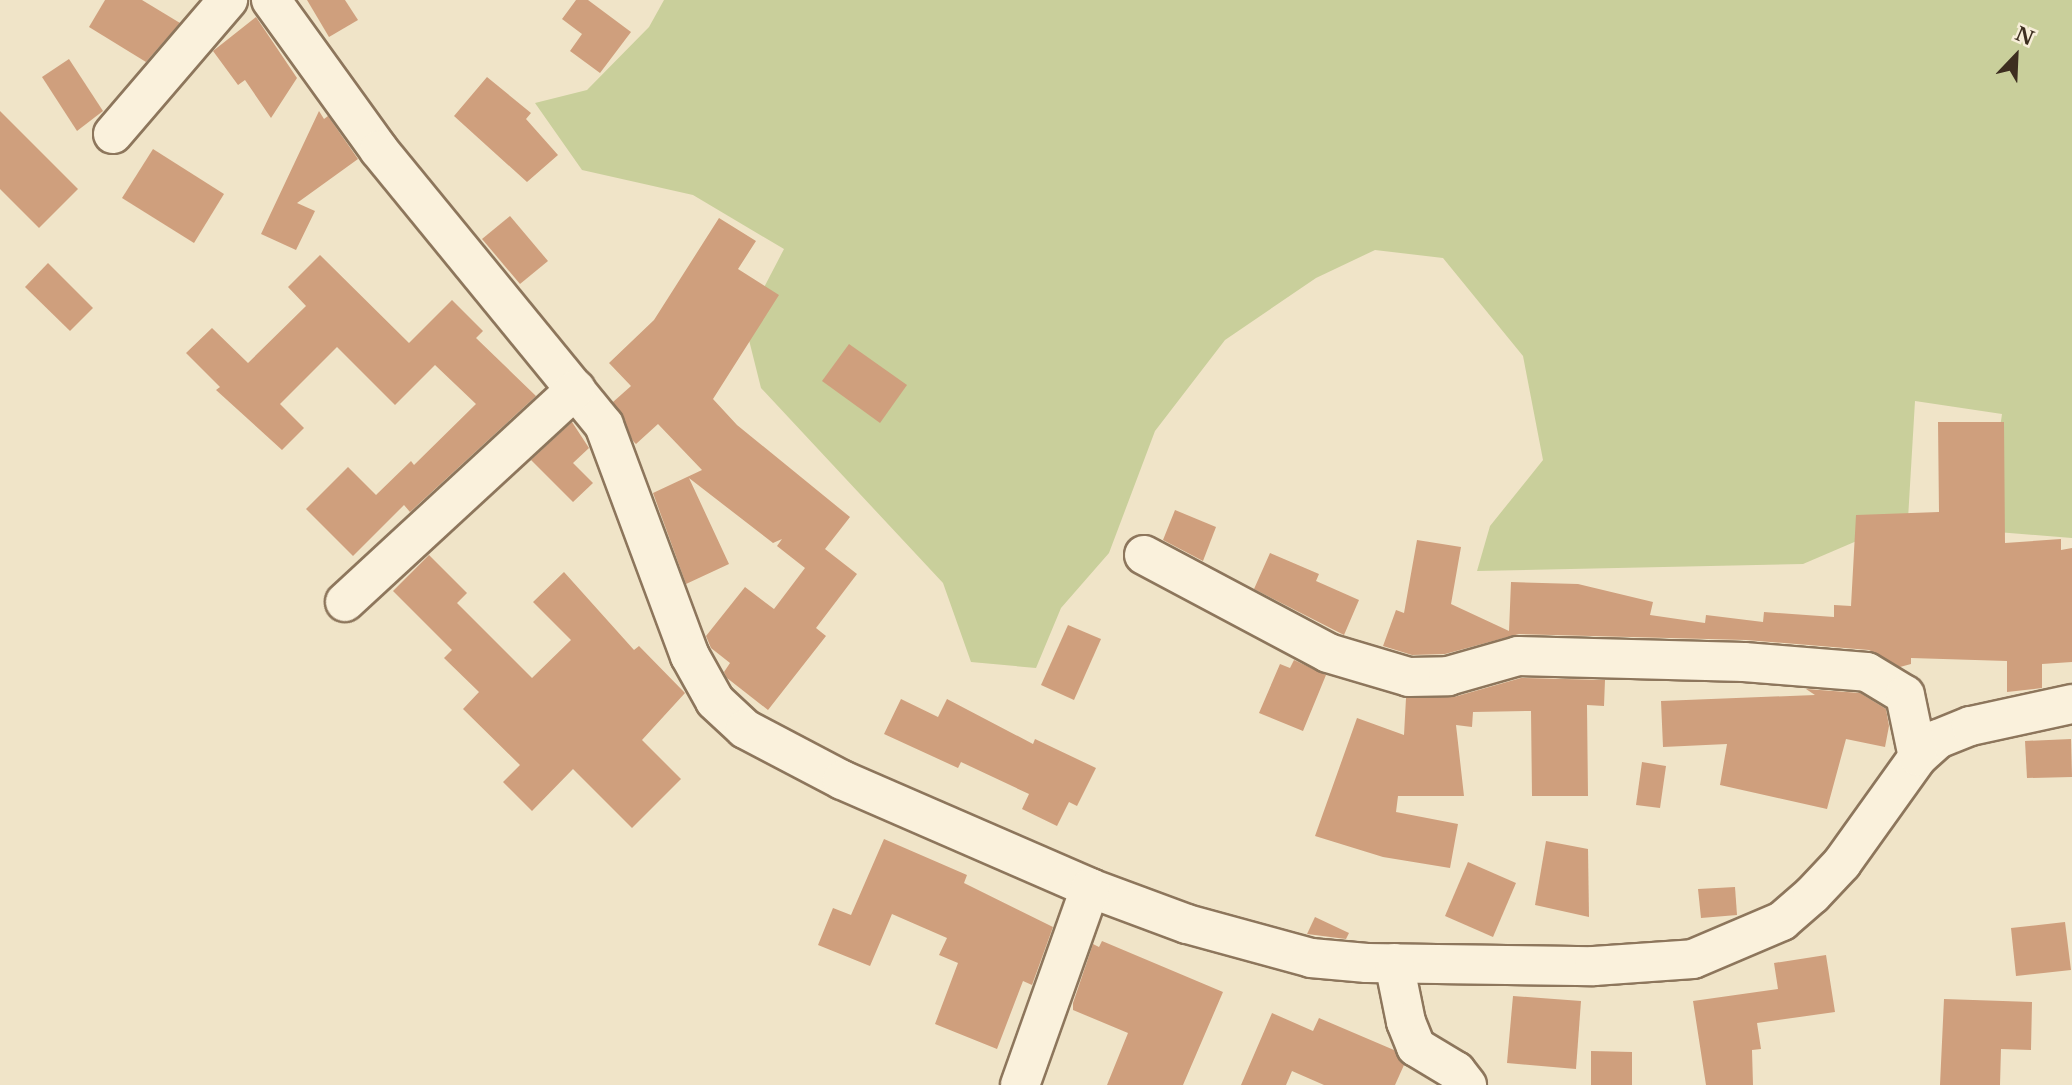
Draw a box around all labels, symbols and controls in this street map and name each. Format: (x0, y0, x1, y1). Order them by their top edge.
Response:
north arrow (1981, 21, 2051, 91)
text: N (2012, 22, 2037, 50)

